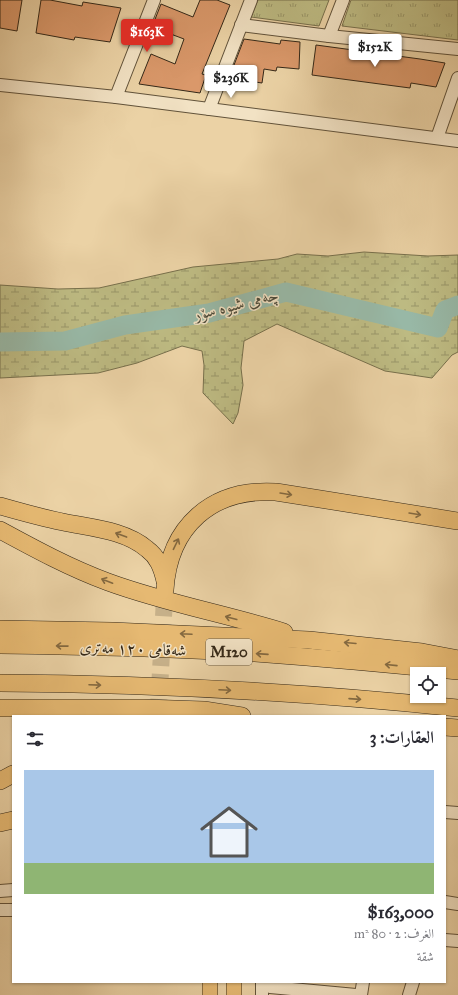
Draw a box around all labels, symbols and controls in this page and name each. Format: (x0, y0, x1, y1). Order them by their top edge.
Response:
pin: $163K (119, 19, 175, 53)
text: $163K (130, 24, 164, 40)
pin: $152K (347, 34, 403, 68)
text: $152K (358, 39, 392, 55)
pin: $236K (203, 65, 259, 99)
text: $236K (213, 70, 249, 86)
water label: چەمی شیوە سۆر (190, 284, 281, 326)
one-way arrow (279, 490, 292, 498)
one-way arrow (408, 510, 421, 518)
one-way arrow (116, 531, 128, 539)
one-way arrow (173, 538, 180, 550)
one-way arrow (101, 576, 113, 584)
one-way arrow (225, 613, 238, 621)
one-way arrow (180, 631, 193, 638)
street label: شەقامی ١٢٠ مەتری (79, 637, 187, 660)
road number: M120 (206, 639, 252, 665)
one-way arrow (344, 640, 357, 647)
one-way arrow (56, 642, 69, 650)
one-way arrow (256, 650, 269, 658)
one-way arrow (385, 661, 398, 668)
map controls (410, 667, 446, 703)
button: locate (410, 667, 446, 703)
one-way arrow (88, 681, 101, 688)
one-way arrow (218, 686, 231, 694)
one-way arrow (348, 695, 361, 702)
text: العقارات: 3 (370, 727, 434, 748)
icon: filters (24, 728, 46, 750)
icon: home (193, 796, 265, 868)
text: $163,000 (368, 902, 434, 923)
text: الغرف: 2 · 80 m² (354, 926, 434, 942)
text: شقة (417, 949, 434, 965)

